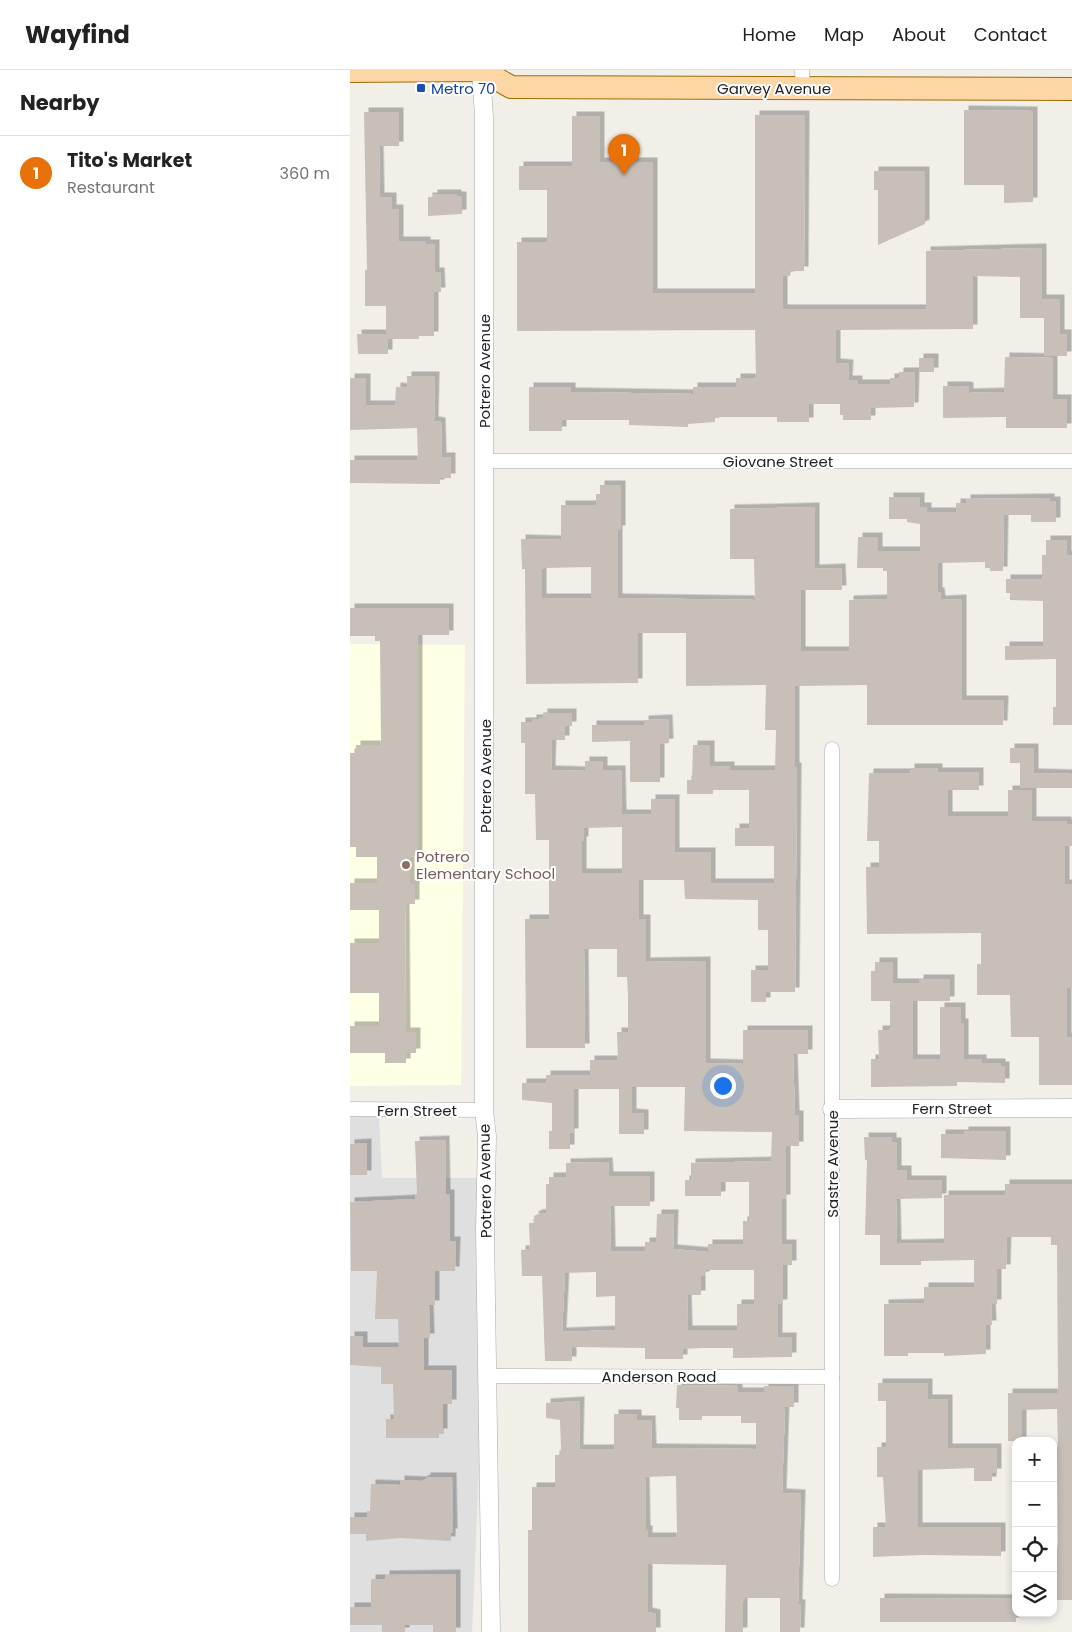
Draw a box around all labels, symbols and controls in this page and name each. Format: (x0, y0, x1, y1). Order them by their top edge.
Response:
text: Wayfind (25, 18, 130, 51)
text: Home (742, 22, 796, 47)
text: Map (824, 22, 864, 47)
text: About (892, 22, 946, 47)
text: Contact (974, 22, 1047, 47)
place label: Metro 70 (431, 78, 496, 99)
street label: Garvey Avenue (717, 78, 831, 99)
marker: Metro 70 (415, 82, 427, 94)
text: Nearby (20, 88, 100, 117)
pin: 1 (608, 134, 640, 175)
text: Tito's Market (67, 147, 192, 174)
text: 1 (33, 162, 39, 185)
text: 360 m (280, 162, 330, 185)
text: Restaurant (67, 176, 155, 199)
street label: Potrero Avenue (474, 314, 495, 428)
street label: Giovane Street (723, 451, 833, 472)
street label: Potrero Avenue (475, 719, 496, 833)
place label: Potrero Elementary School (416, 846, 555, 884)
marker: Potrero Elementary School (400, 859, 412, 871)
your location (710, 1073, 736, 1099)
street label: Fern Street (912, 1098, 992, 1119)
street label: Fern Street (377, 1100, 457, 1121)
street label: Sastre Avenue (822, 1110, 843, 1218)
street label: Potrero Avenue (474, 1124, 496, 1238)
street label: Anderson Road (602, 1366, 716, 1387)
map controls (1012, 1437, 1057, 1617)
button: + (1012, 1437, 1057, 1482)
button: − (1012, 1482, 1057, 1527)
button: locate (1012, 1527, 1057, 1572)
button: layers (1012, 1572, 1057, 1617)

